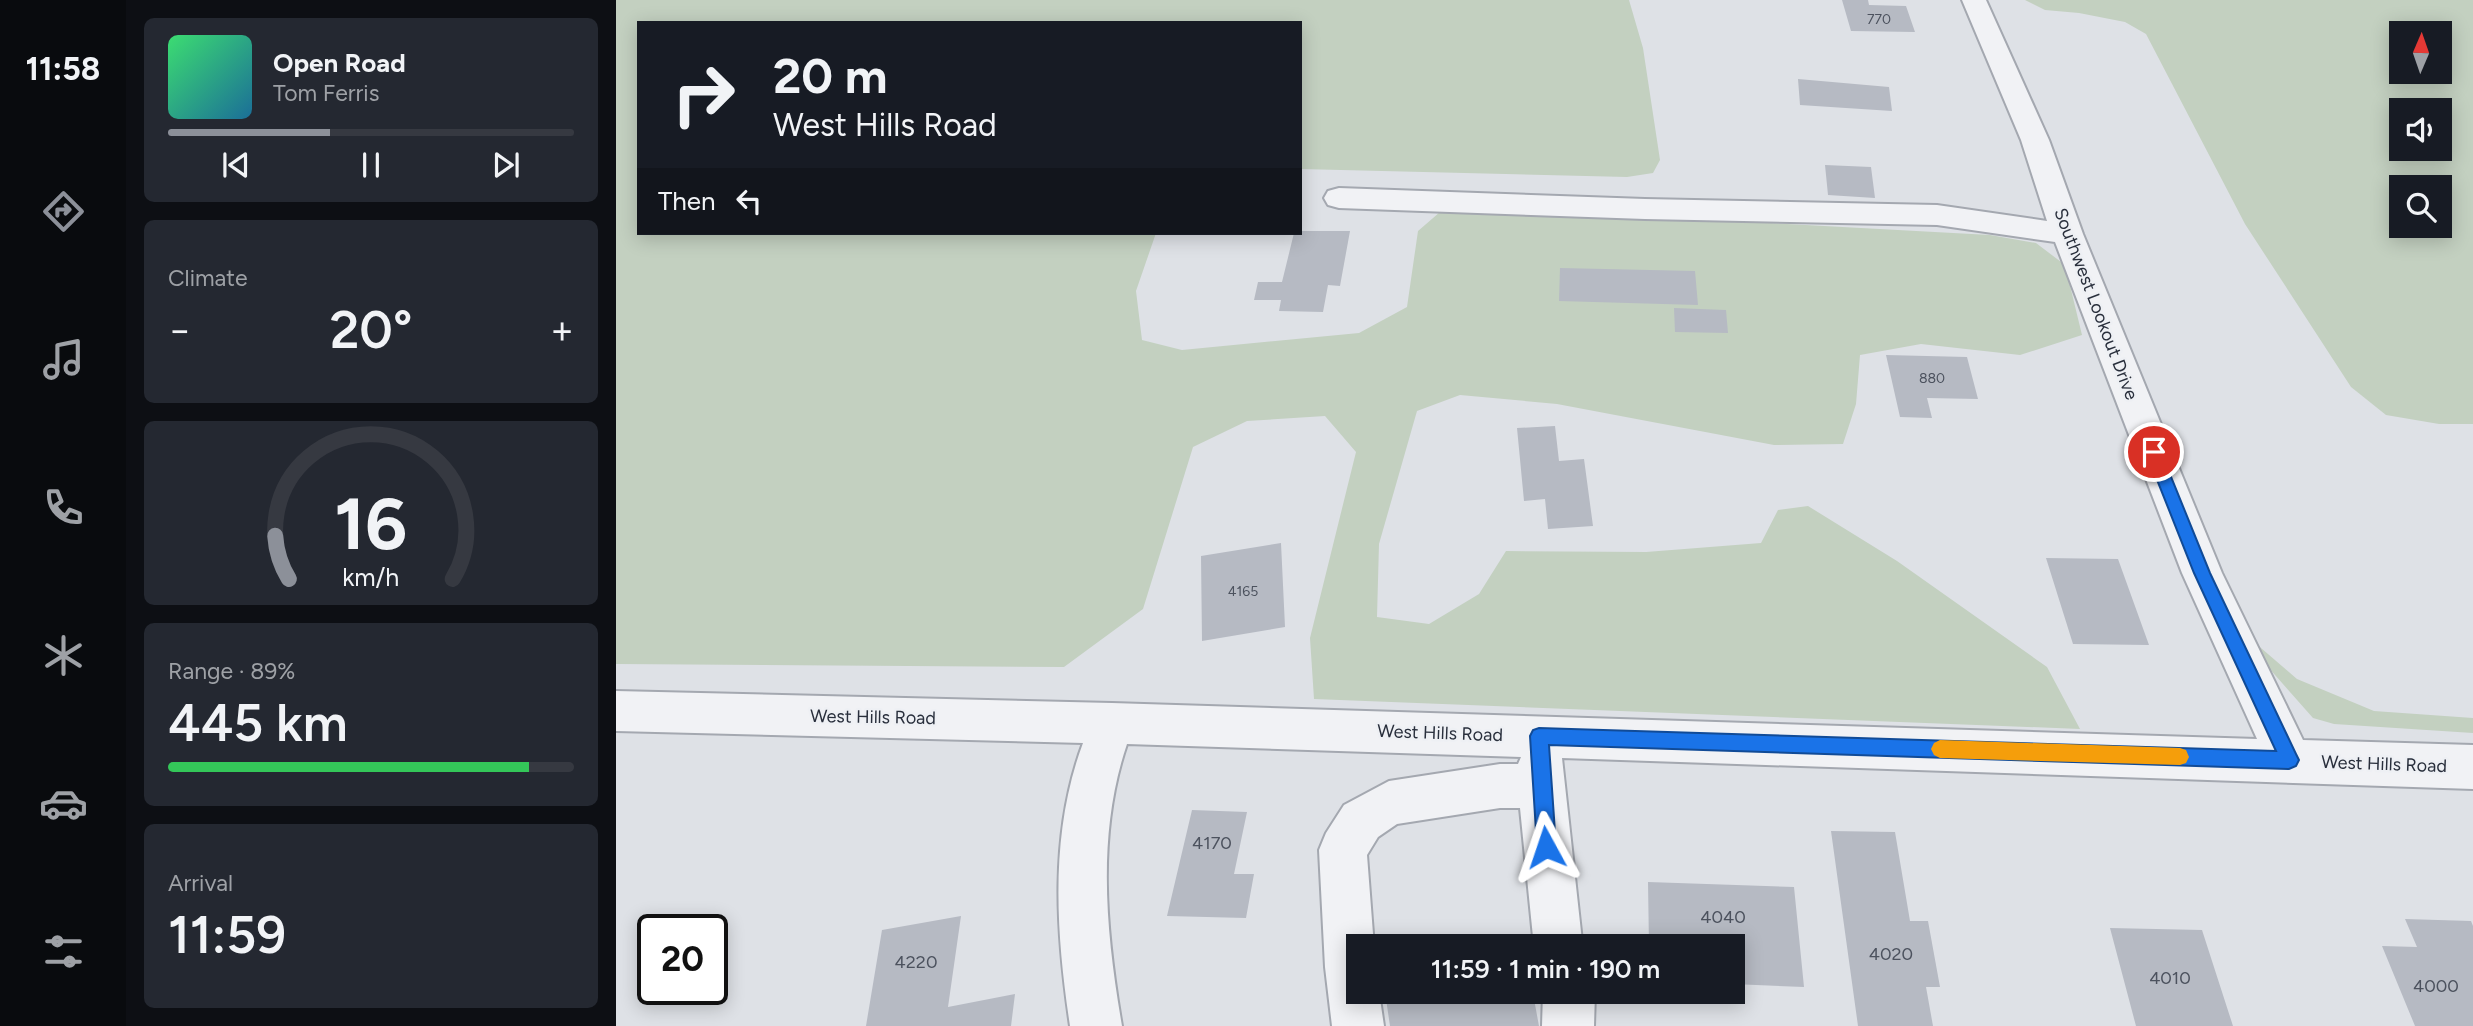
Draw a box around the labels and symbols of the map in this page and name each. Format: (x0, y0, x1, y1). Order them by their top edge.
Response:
house number: 770 (1867, 11, 1891, 28)
north arrow (2389, 21, 2452, 84)
street label: Southwest Lookout Drive (2049, 205, 2143, 403)
house number: 880 (1919, 370, 1945, 387)
pin (2124, 422, 2184, 482)
house number: 4165 (1228, 583, 1258, 600)
street label: West Hills Road (810, 705, 936, 729)
street label: West Hills Road (1377, 720, 1503, 746)
street label: West Hills Road (2321, 751, 2447, 777)
position arrow (1509, 810, 1583, 884)
house number: 4170 (1192, 832, 1232, 854)
house number: 4040 (1700, 906, 1746, 928)
speed limit sign: 20 (637, 914, 728, 1005)
house number: 4020 (1869, 943, 1913, 965)
house number: 4220 (895, 951, 937, 973)
house number: 4010 (2149, 967, 2191, 989)
house number: 4000 (2413, 975, 2459, 997)

